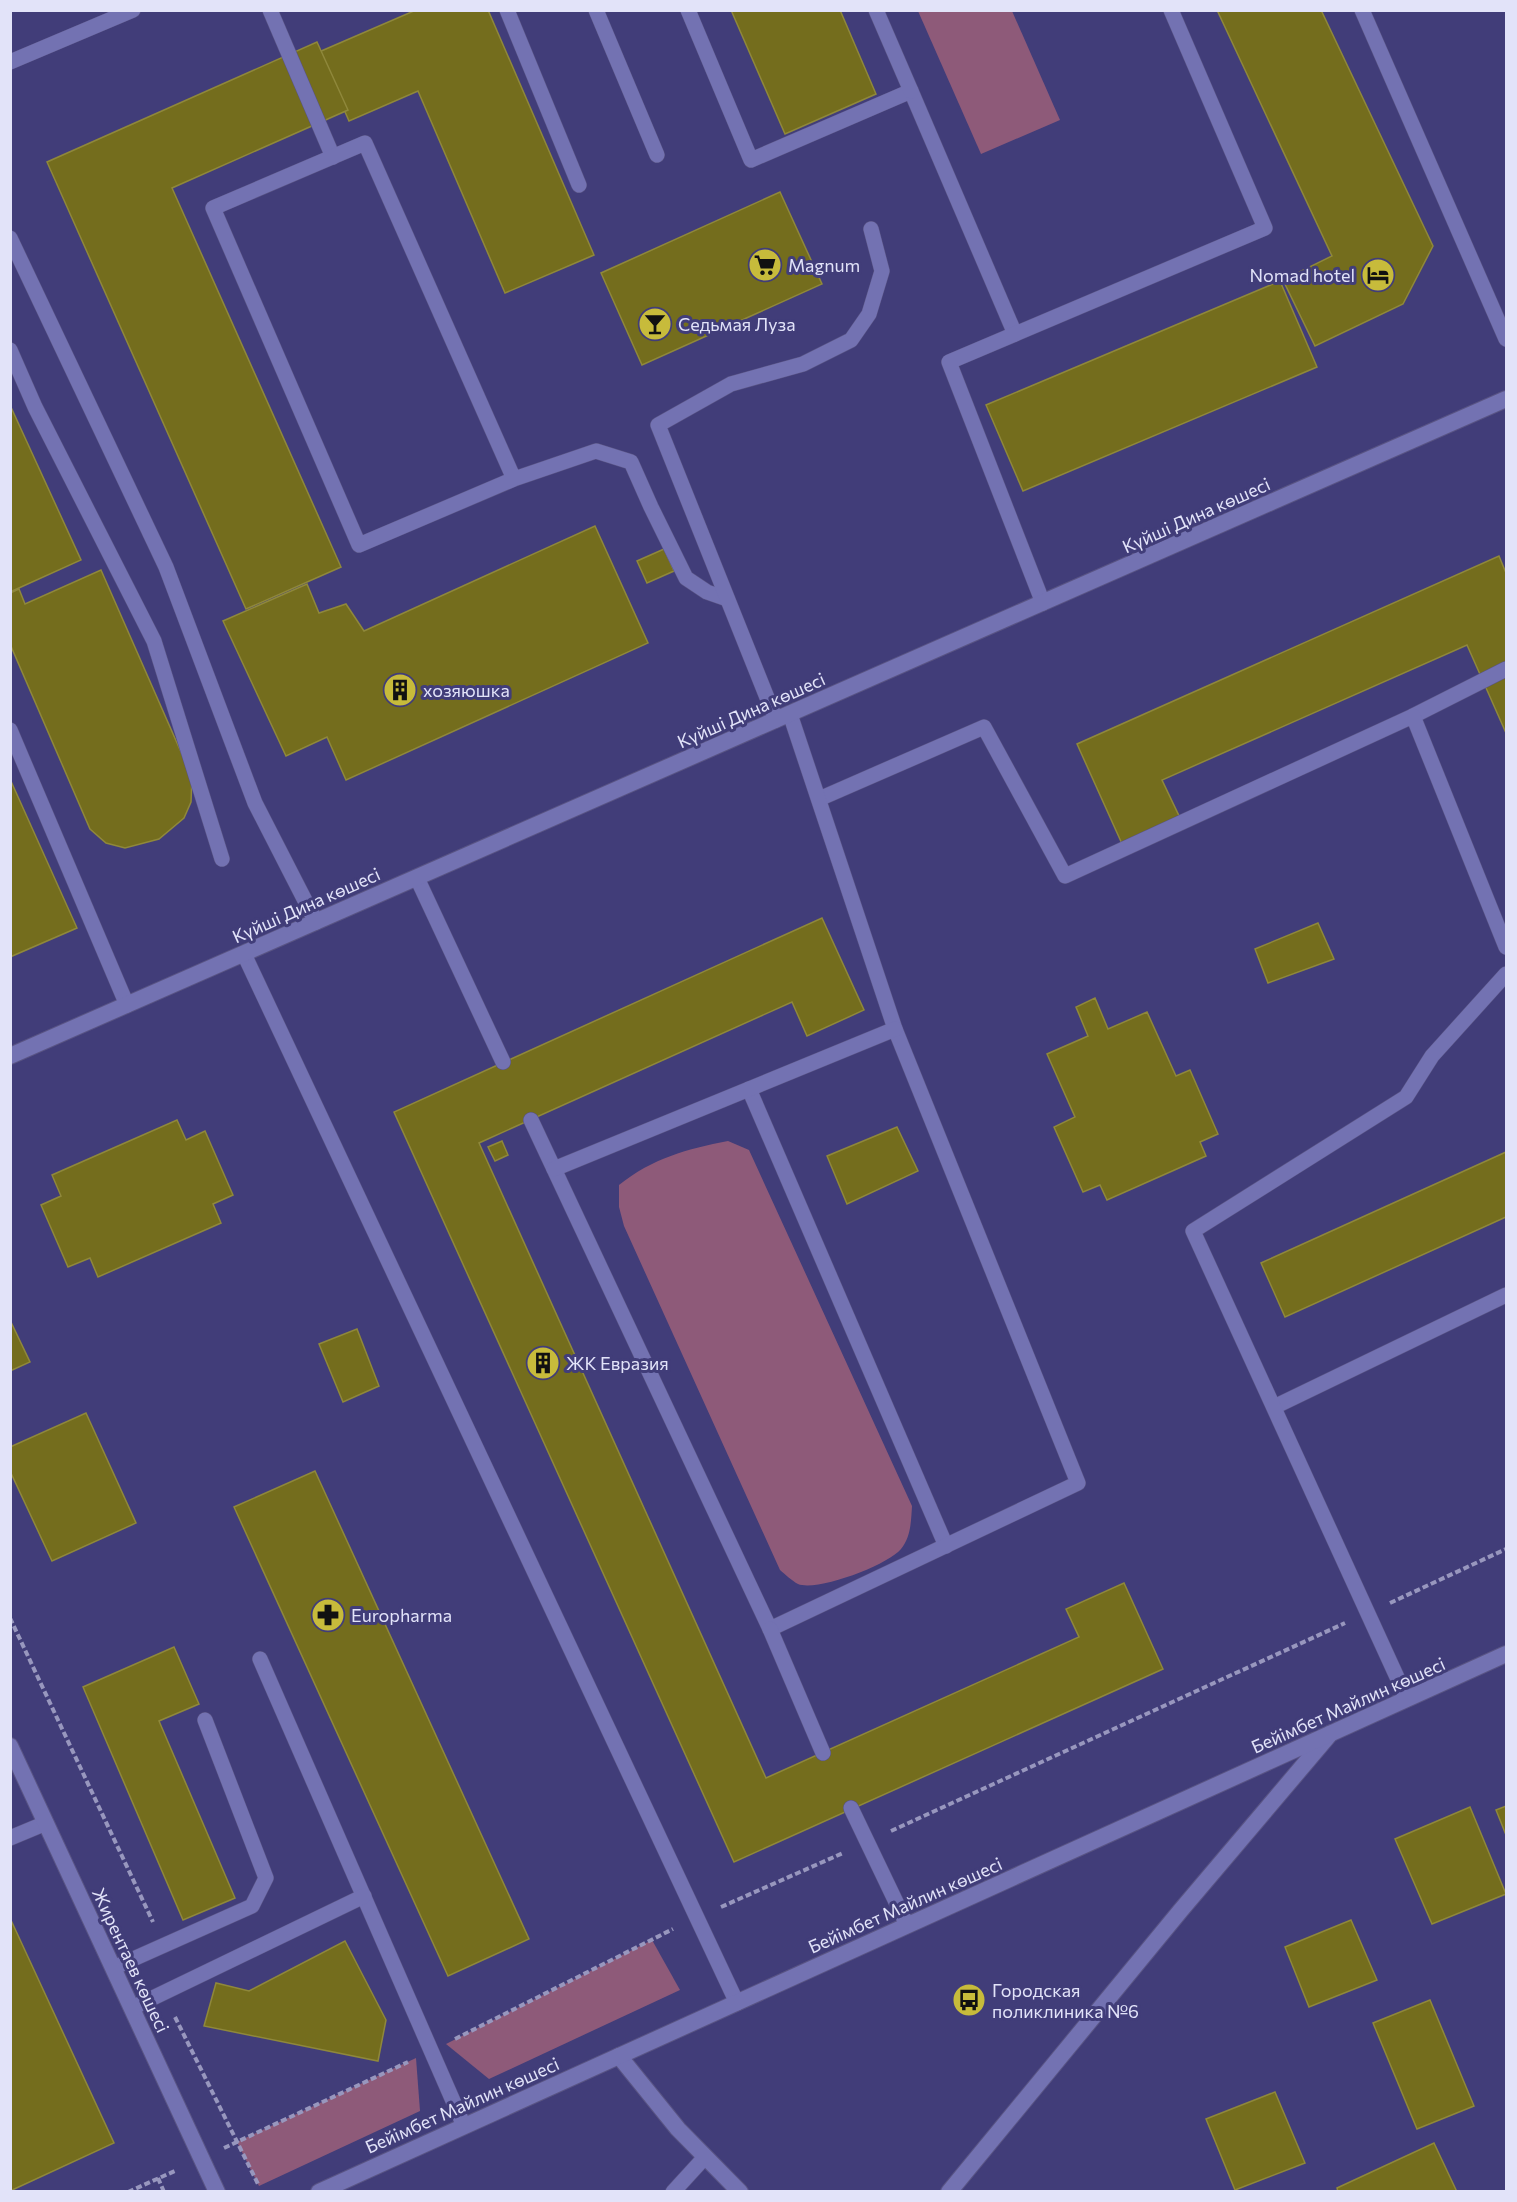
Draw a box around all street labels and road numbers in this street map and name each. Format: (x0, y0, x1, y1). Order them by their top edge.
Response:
street label: Күйші Дина көшесі (1119, 473, 1273, 557)
street label: Күйші Дина көшесі (674, 668, 828, 752)
street label: Күйші Дина көшесі (229, 863, 383, 947)
street label: Бейімбет Майлин көшесі (1248, 1652, 1448, 1758)
street label: Бейімбет Майлин көшесі (805, 1852, 1005, 1958)
street label: Жирентаев көшесі (88, 1884, 174, 2036)
street label: Бейімбет Майлин көшесі (362, 2052, 562, 2158)

